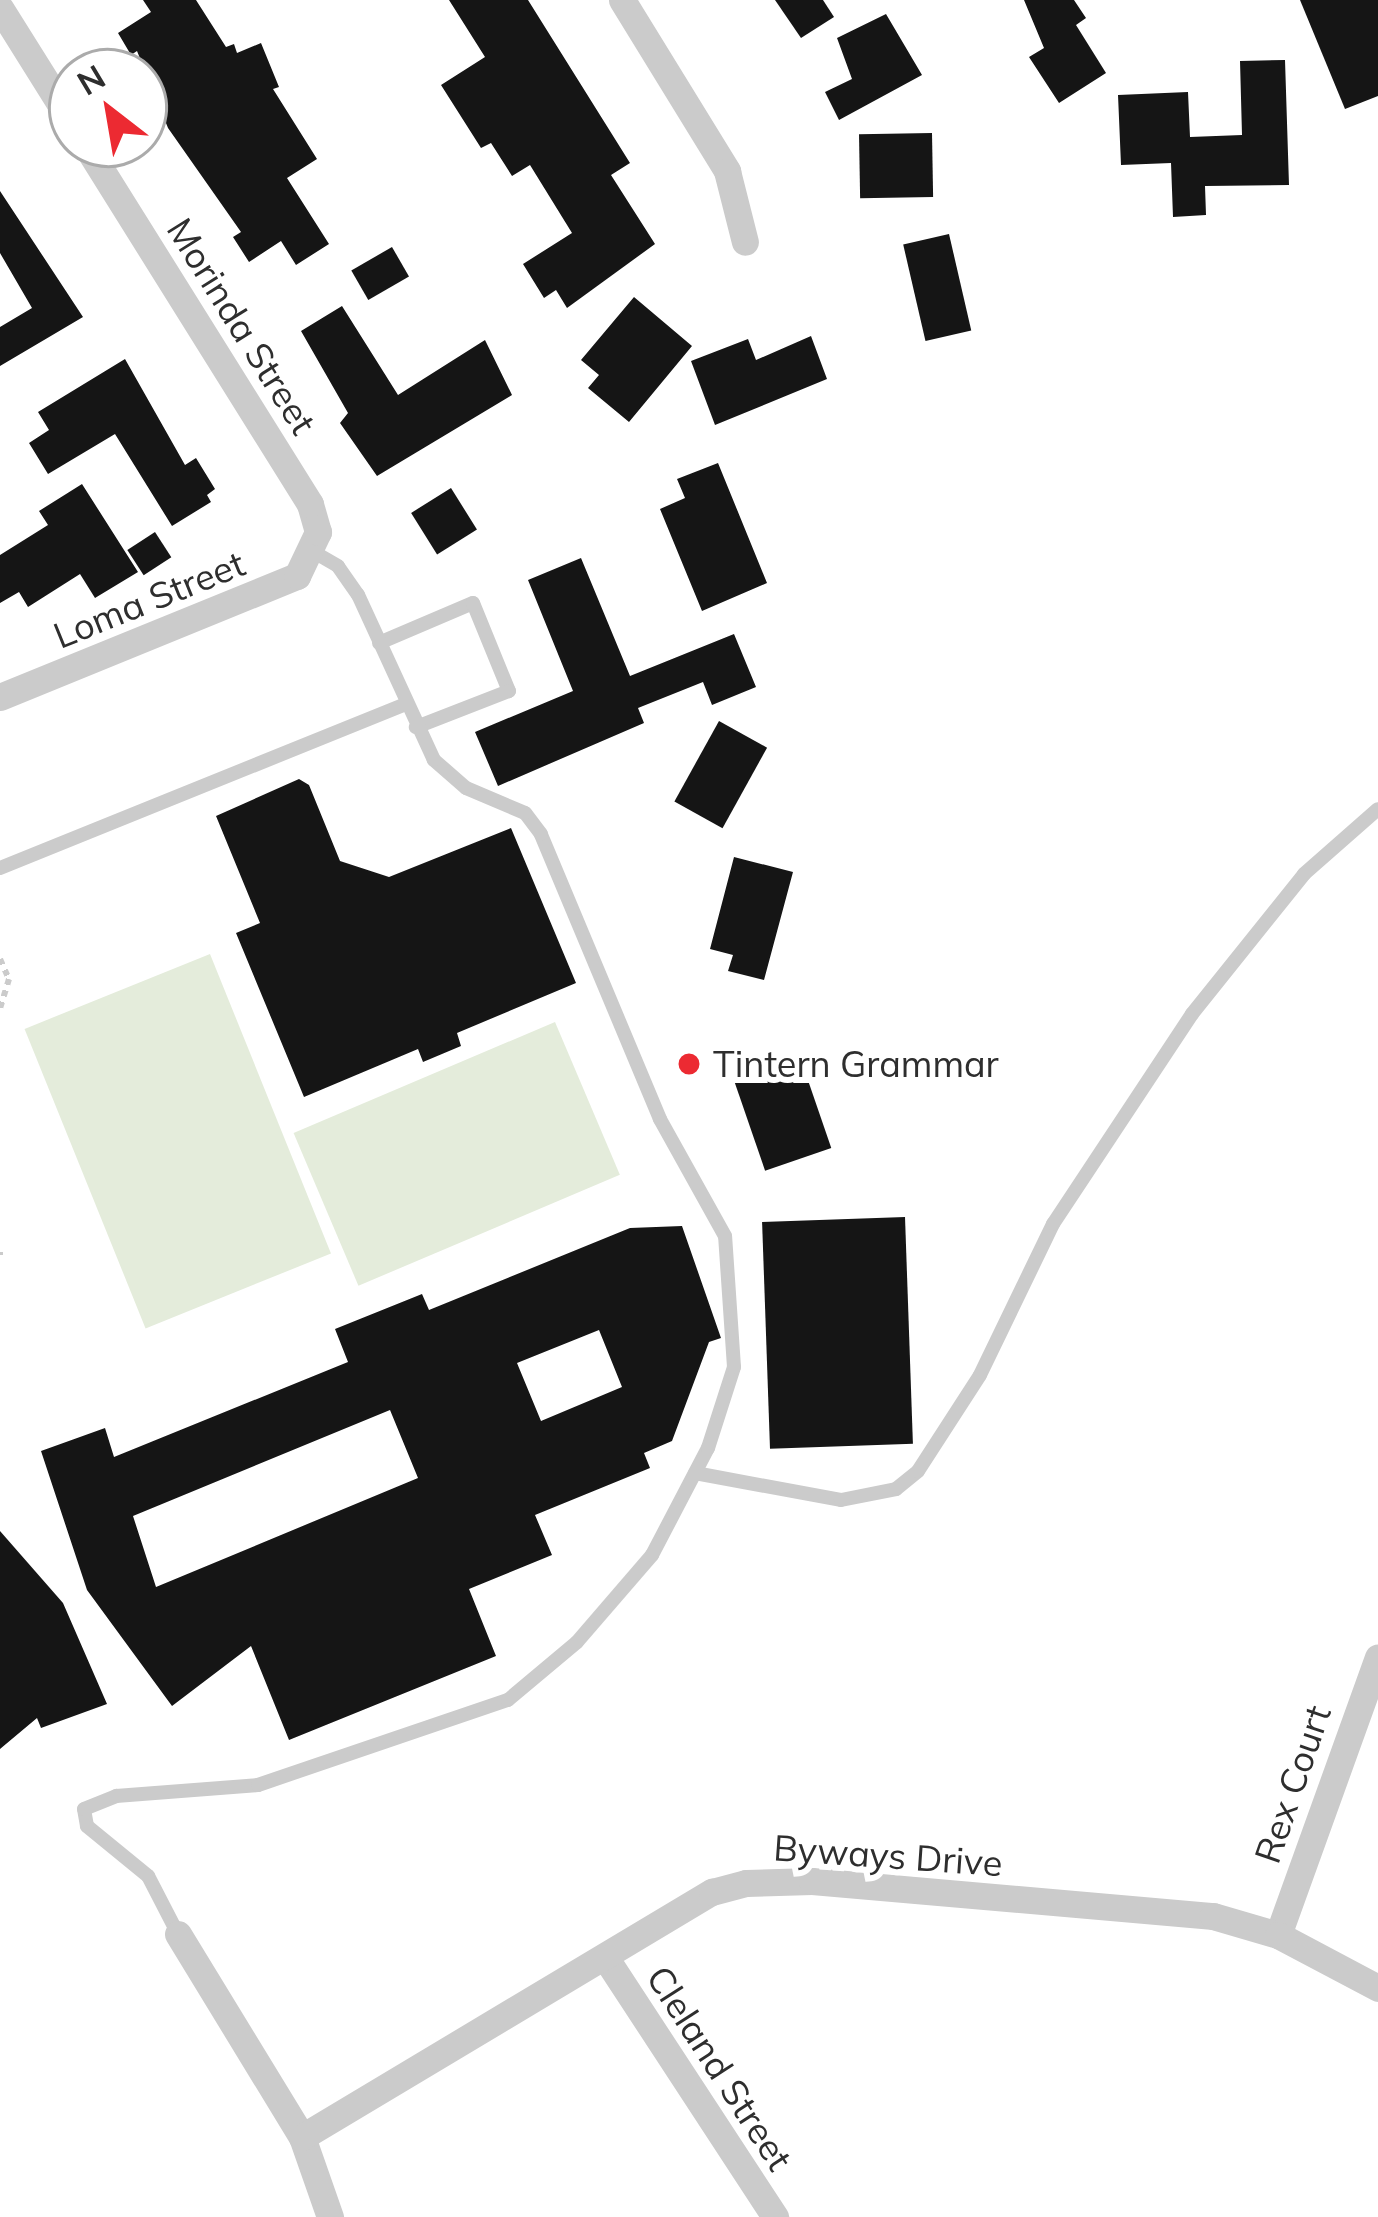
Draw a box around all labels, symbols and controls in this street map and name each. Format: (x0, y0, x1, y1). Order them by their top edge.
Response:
north arrow (48, 48, 168, 168)
text: N (70, 55, 112, 103)
street label: Morinda Street (158, 210, 326, 442)
street label: Loma Street (47, 541, 251, 657)
place label: Tintern Grammar (713, 1042, 999, 1086)
marker: Tintern Grammar (676, 1051, 702, 1077)
street label: Rex Court (1245, 1699, 1339, 1869)
street label: Byways Drive (772, 1825, 1004, 1885)
street label: Cleland Street (638, 1958, 802, 2178)

